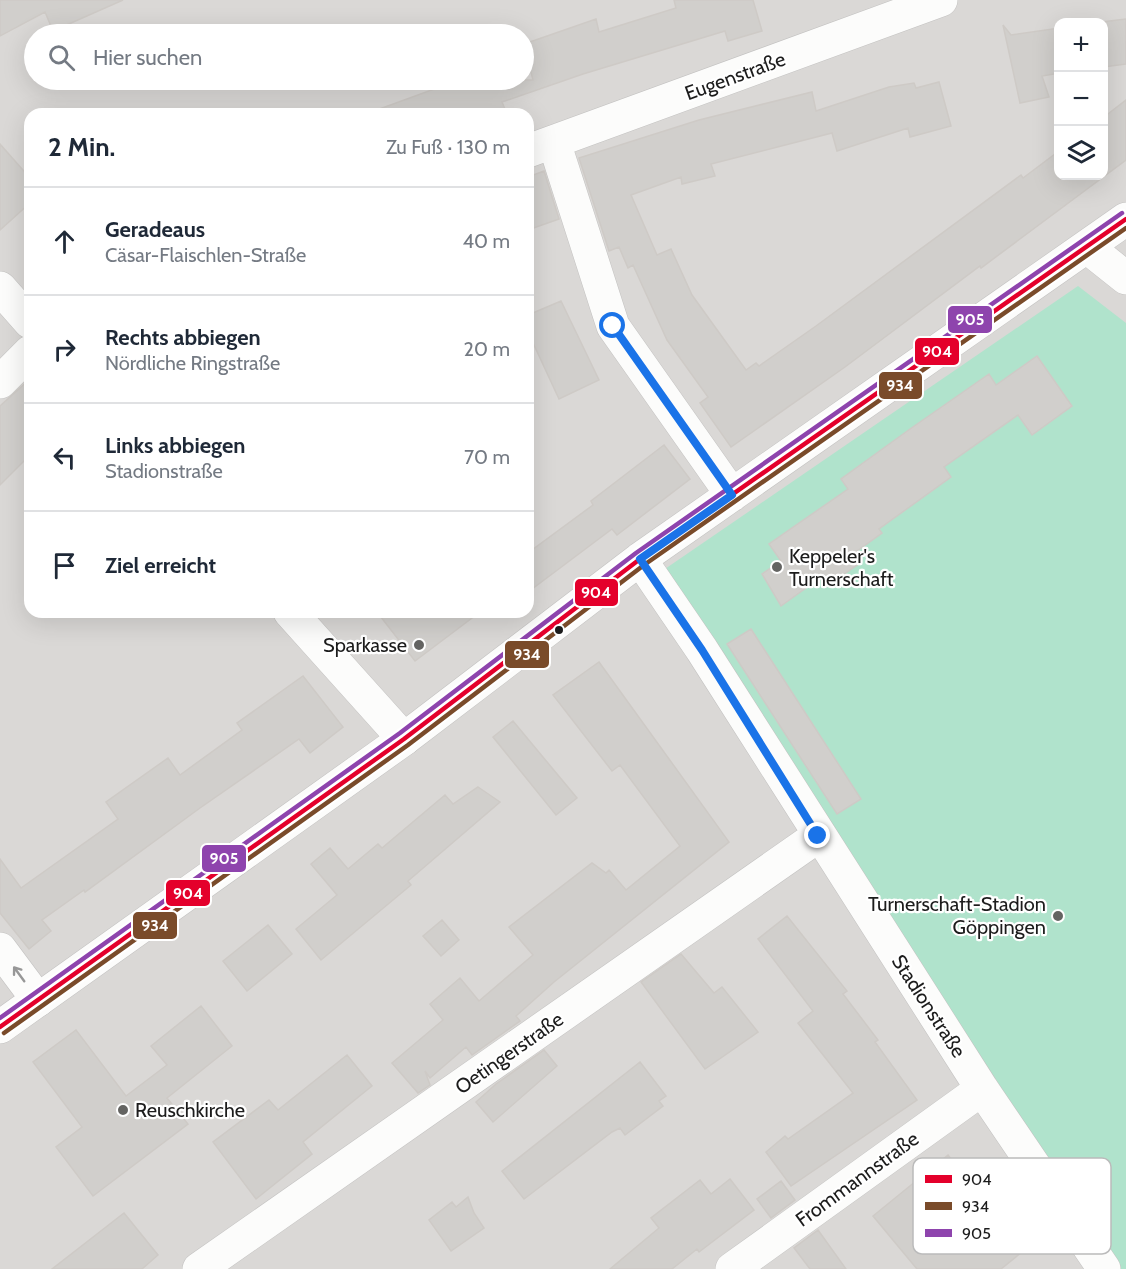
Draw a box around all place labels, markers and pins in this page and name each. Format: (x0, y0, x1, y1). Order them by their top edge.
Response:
place label: Keppeler's Turnerschaft (789, 544, 894, 591)
marker: Keppeler's Turnerschaft (770, 560, 784, 574)
unlabelled marker (553, 624, 565, 636)
place label: Sparkasse (323, 633, 407, 657)
marker: Sparkasse (412, 638, 426, 652)
place label: Turnerschaft-Stadion Göppingen (868, 892, 1046, 939)
marker: Turnerschaft-Stadion Göppingen (1051, 909, 1065, 923)
place label: Reuschkirche (135, 1098, 245, 1122)
marker: Reuschkirche (116, 1103, 130, 1117)

